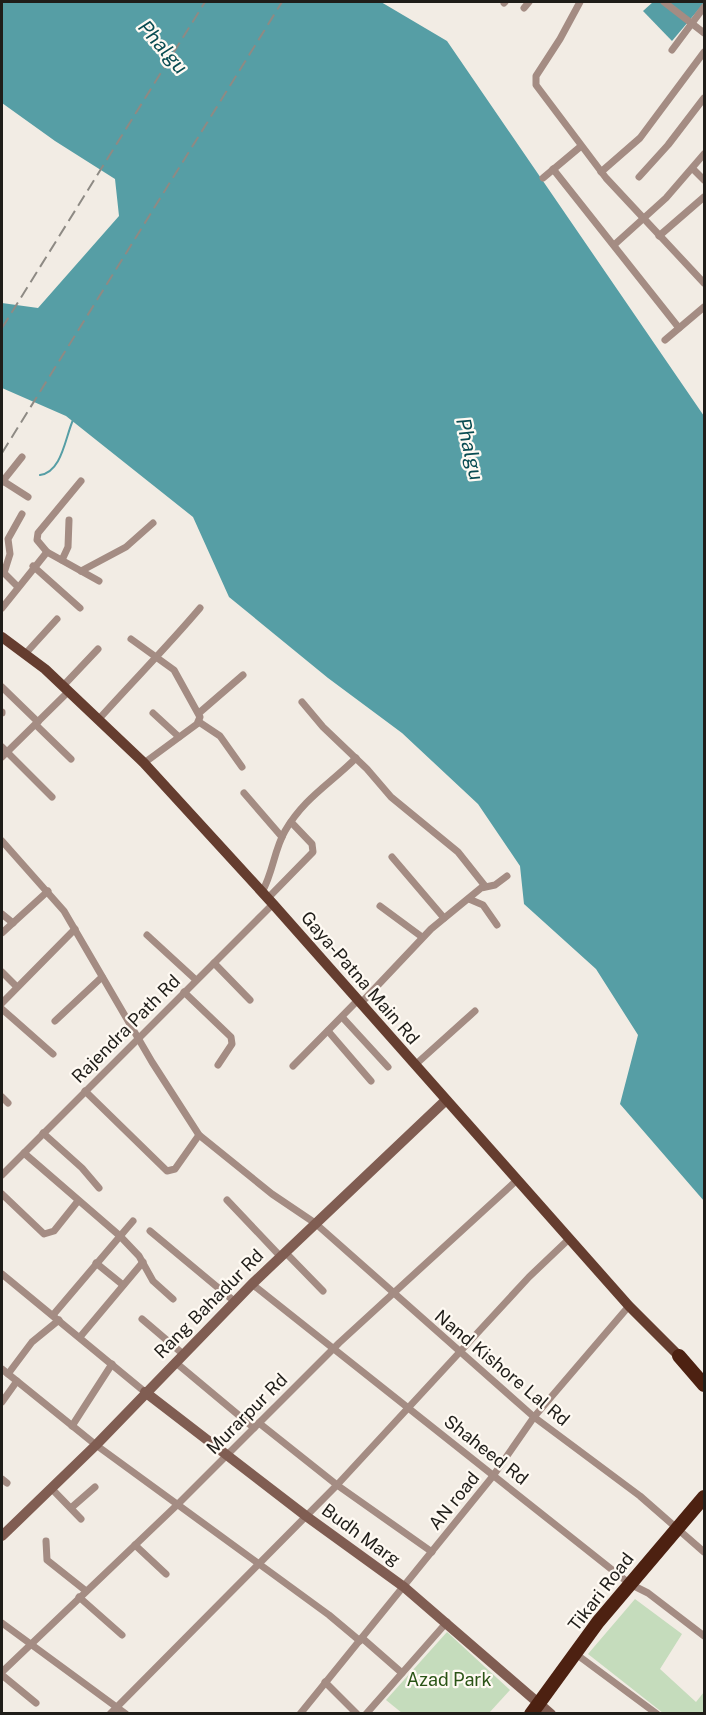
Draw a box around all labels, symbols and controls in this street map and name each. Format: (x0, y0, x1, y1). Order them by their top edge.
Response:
water label: Phalgu (133, 15, 193, 79)
water label: Phalgu (451, 416, 489, 482)
street label: Gaya-Patna Main Rd (297, 907, 424, 1048)
street label: Rajendra Path Rd (67, 970, 184, 1087)
street label: Rang Bahadur Rd (150, 1245, 268, 1363)
street label: Nand Kishore Lal Rd (431, 1305, 574, 1430)
street label: Murarpur Rd (202, 1369, 291, 1458)
street label: Shaheed Rd (440, 1410, 533, 1489)
street label: AN road (424, 1468, 483, 1534)
street label: Budh Marg (318, 1499, 405, 1570)
street label: Tikari Road (564, 1548, 638, 1635)
park label: Azad Park (406, 1669, 492, 1690)

